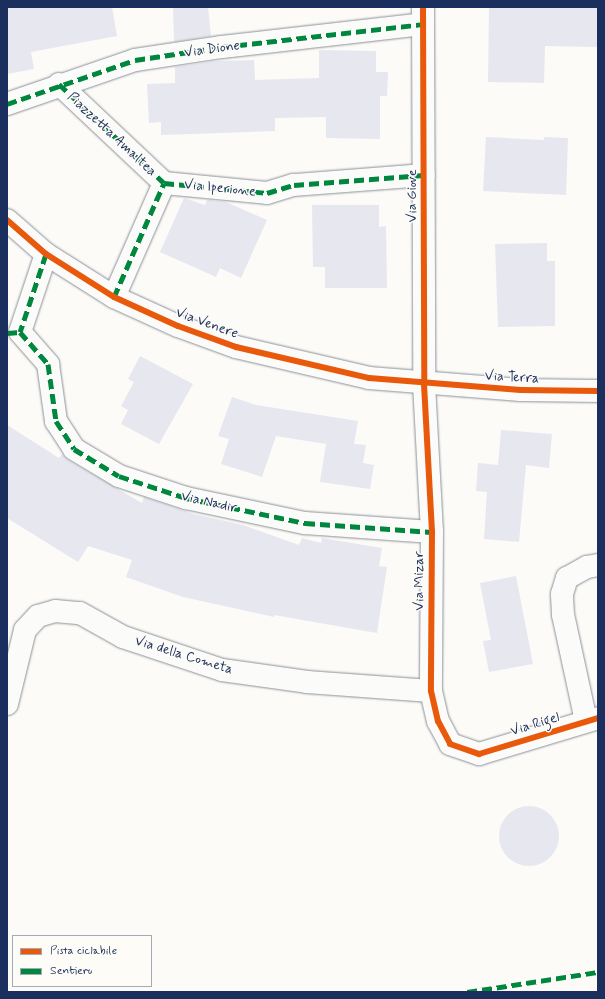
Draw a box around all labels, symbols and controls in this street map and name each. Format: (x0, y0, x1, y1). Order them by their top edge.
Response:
street label: Via Dione (183, 37, 241, 61)
street label: Piazzetta Amaltea (65, 89, 159, 179)
street label: Via Giove (404, 169, 420, 223)
street label: Via Iperione (182, 176, 258, 200)
street label: Via Venere (174, 304, 240, 342)
street label: Via Terra (485, 367, 539, 387)
street label: Via Nadir (180, 487, 238, 517)
street label: Via Mizar (411, 551, 427, 611)
street label: Via della Cometa (132, 632, 236, 678)
street label: Via Rigel (509, 709, 561, 739)
legend (12, 935, 152, 987)
text: Pista ciclabile (50, 943, 117, 959)
text: Sentiero (50, 963, 92, 979)

